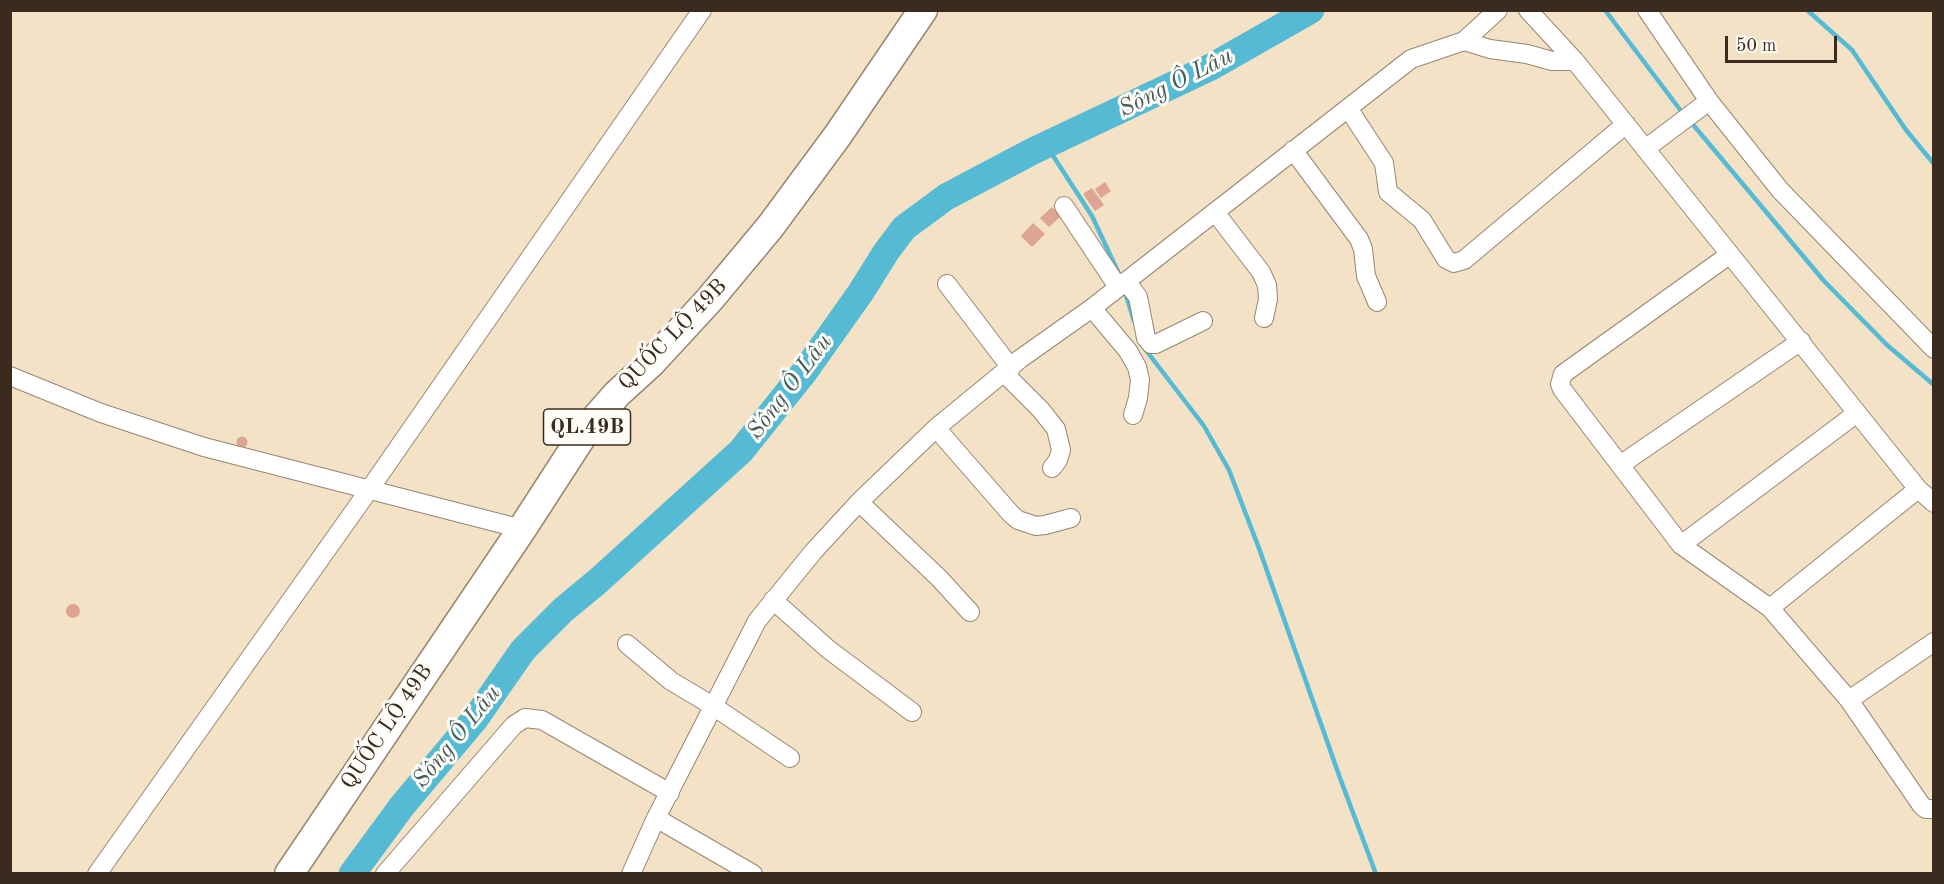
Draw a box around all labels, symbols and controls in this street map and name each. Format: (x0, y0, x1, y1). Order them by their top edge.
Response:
scale bar (1728, 24, 1840, 62)
text: 50 m (1736, 37, 1776, 55)
water label: Sông Ô Lâu (1114, 42, 1238, 124)
street label: QUỐC LỘ 49B (613, 274, 733, 396)
water label: Sông Ô Lâu (741, 329, 839, 445)
road number: QL.49B (544, 409, 630, 445)
street label: QUỐC LỘ 49B (335, 659, 439, 795)
water label: Sông Ô Lâu (407, 680, 507, 794)

